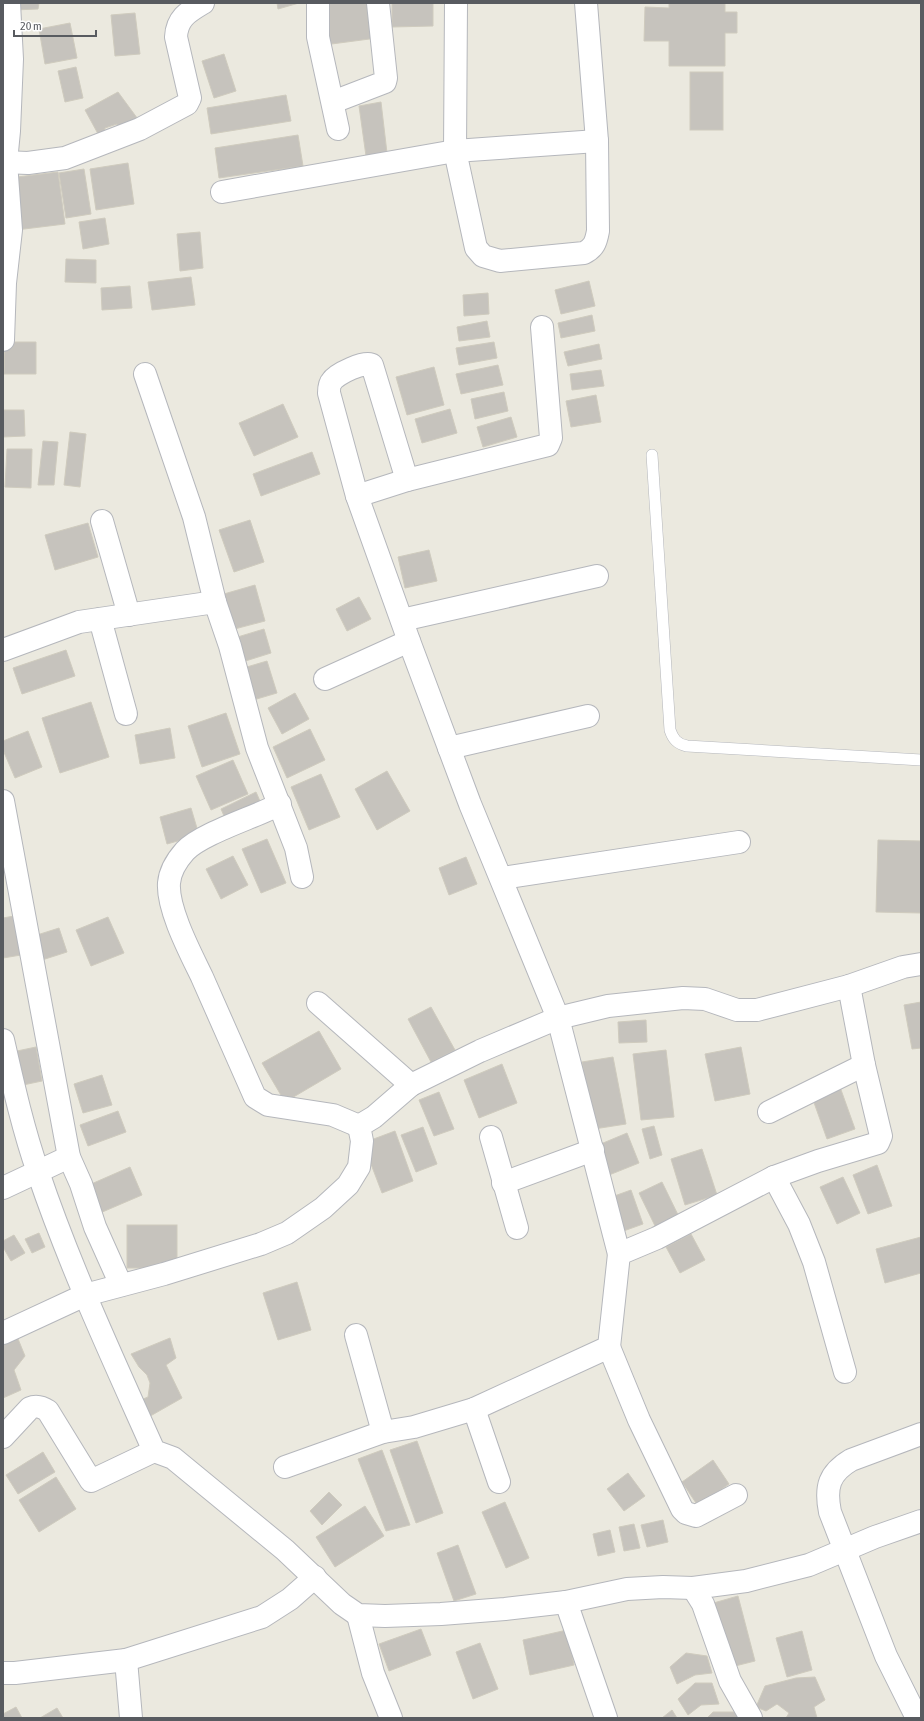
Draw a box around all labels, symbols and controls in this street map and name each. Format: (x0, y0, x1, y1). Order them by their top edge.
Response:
scale bar (14, 12, 96, 38)
text: 20 m (20, 19, 42, 33)

